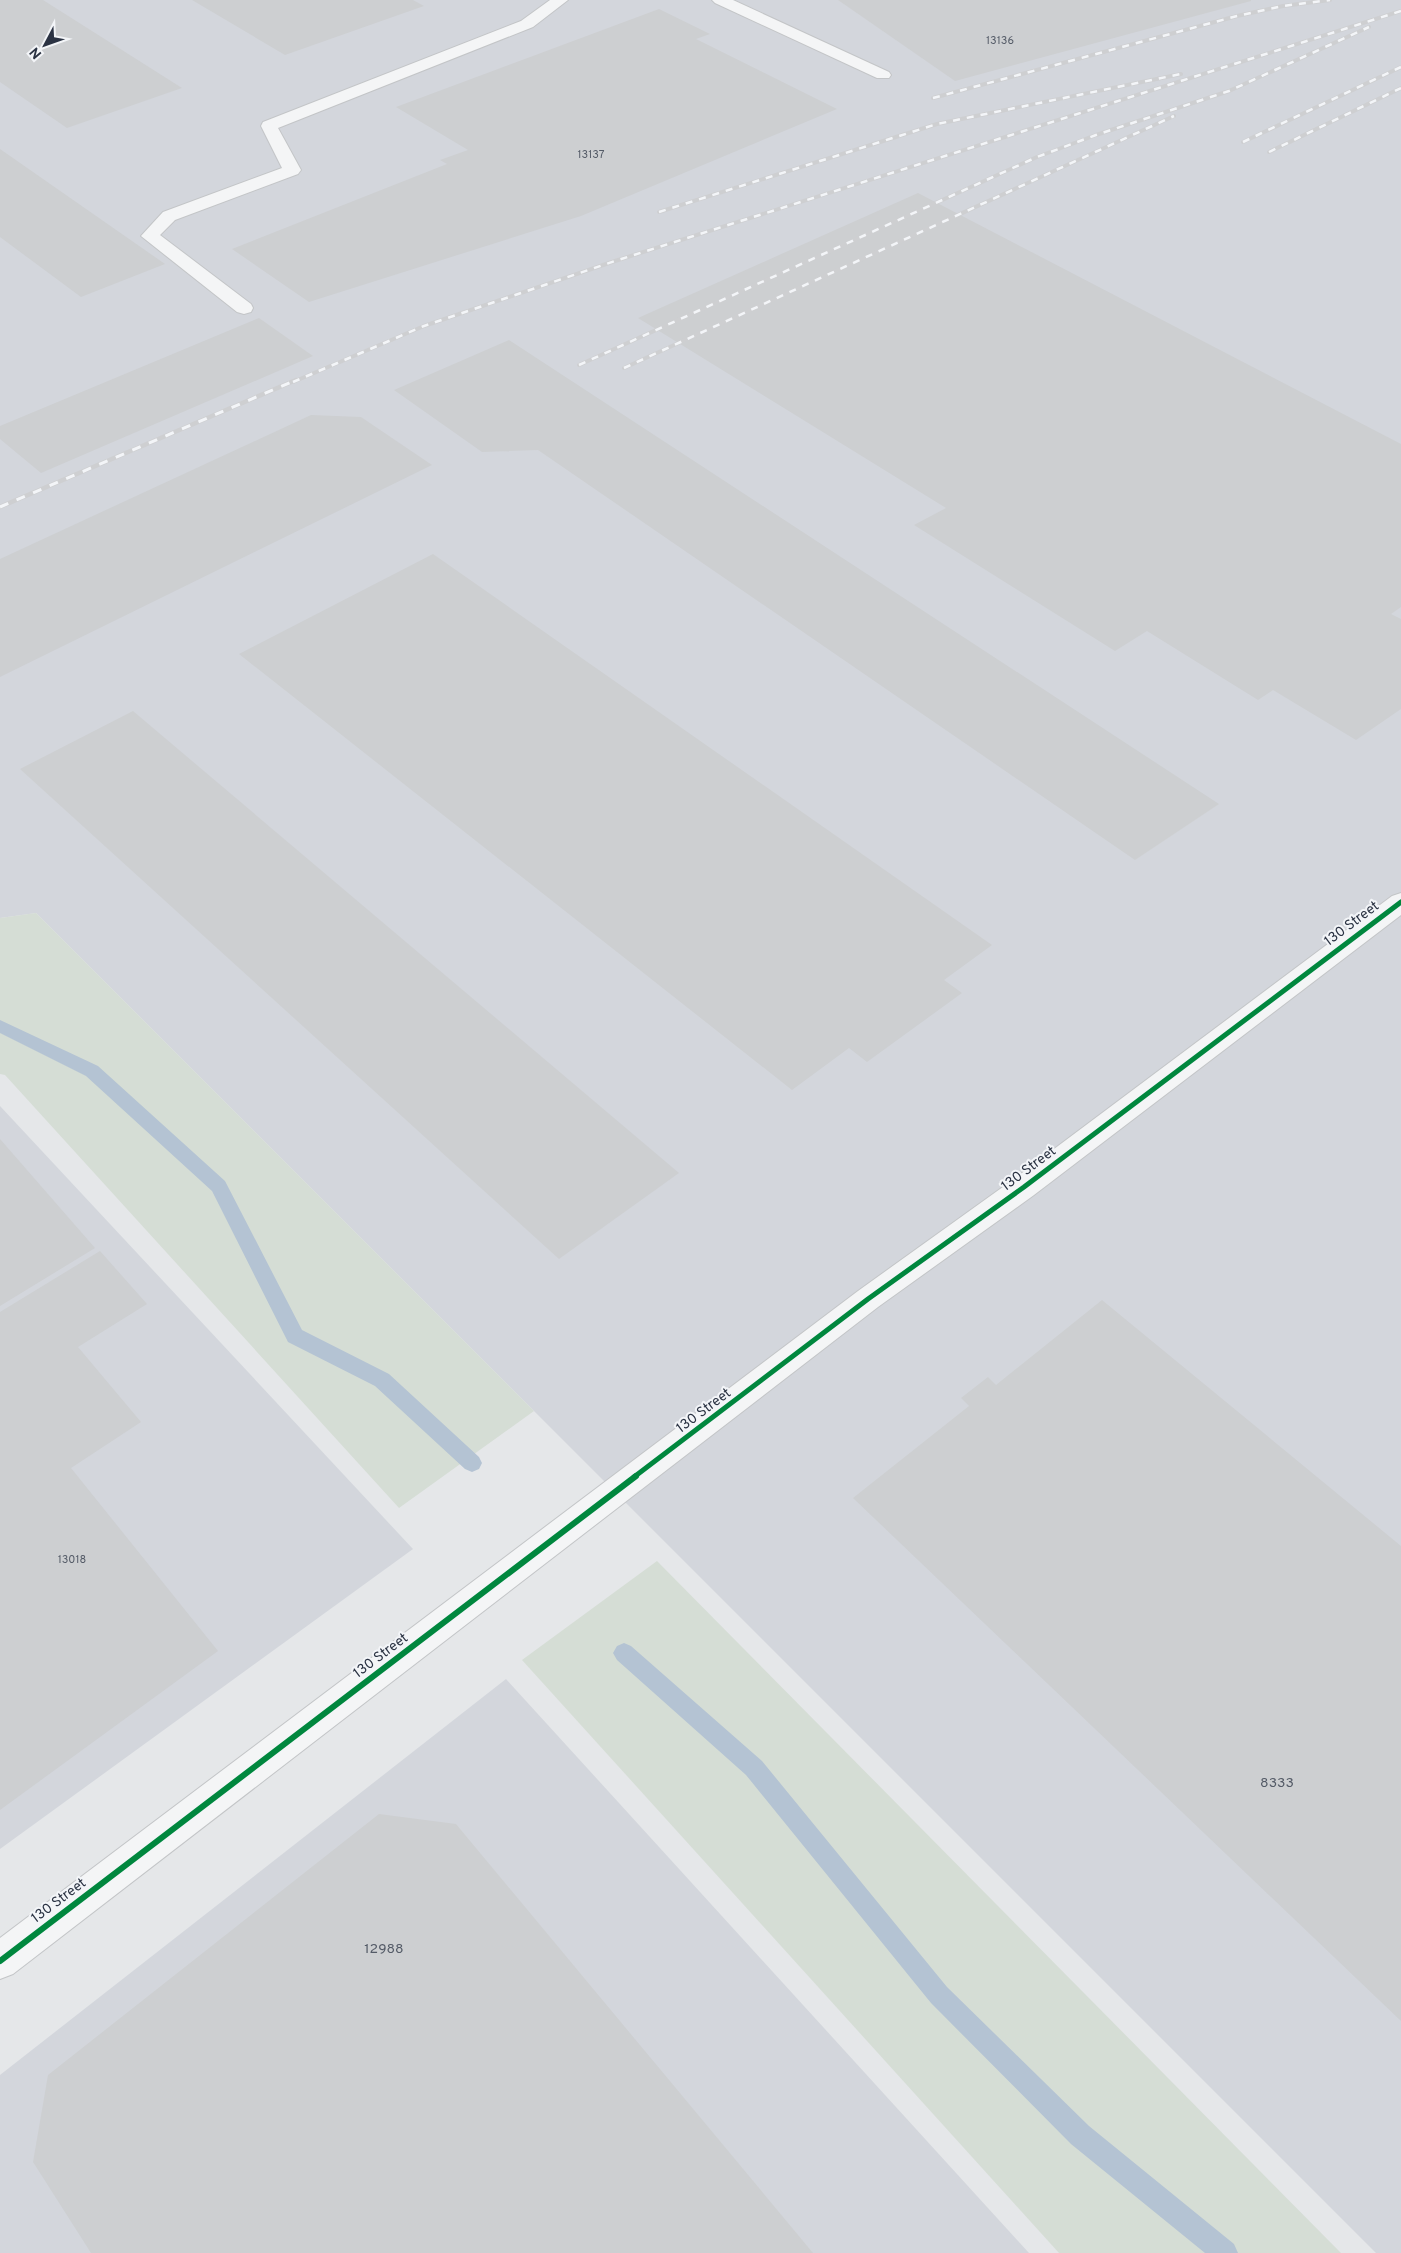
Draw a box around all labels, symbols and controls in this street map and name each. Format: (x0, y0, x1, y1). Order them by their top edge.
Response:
north arrow (20, 20, 70, 70)
house number: 13136 (986, 34, 1014, 48)
text: N (27, 43, 46, 62)
house number: 13137 (577, 148, 605, 162)
street label: 130 Street (1321, 898, 1383, 950)
street label: 130 Street (998, 1143, 1060, 1195)
street label: 130 Street (673, 1385, 735, 1437)
house number: 13018 (58, 1553, 86, 1567)
street label: 130 Street (350, 1630, 412, 1682)
house number: 8333 (1260, 1775, 1294, 1792)
street label: 130 Street (28, 1875, 90, 1927)
house number: 12988 (364, 1941, 404, 1958)

